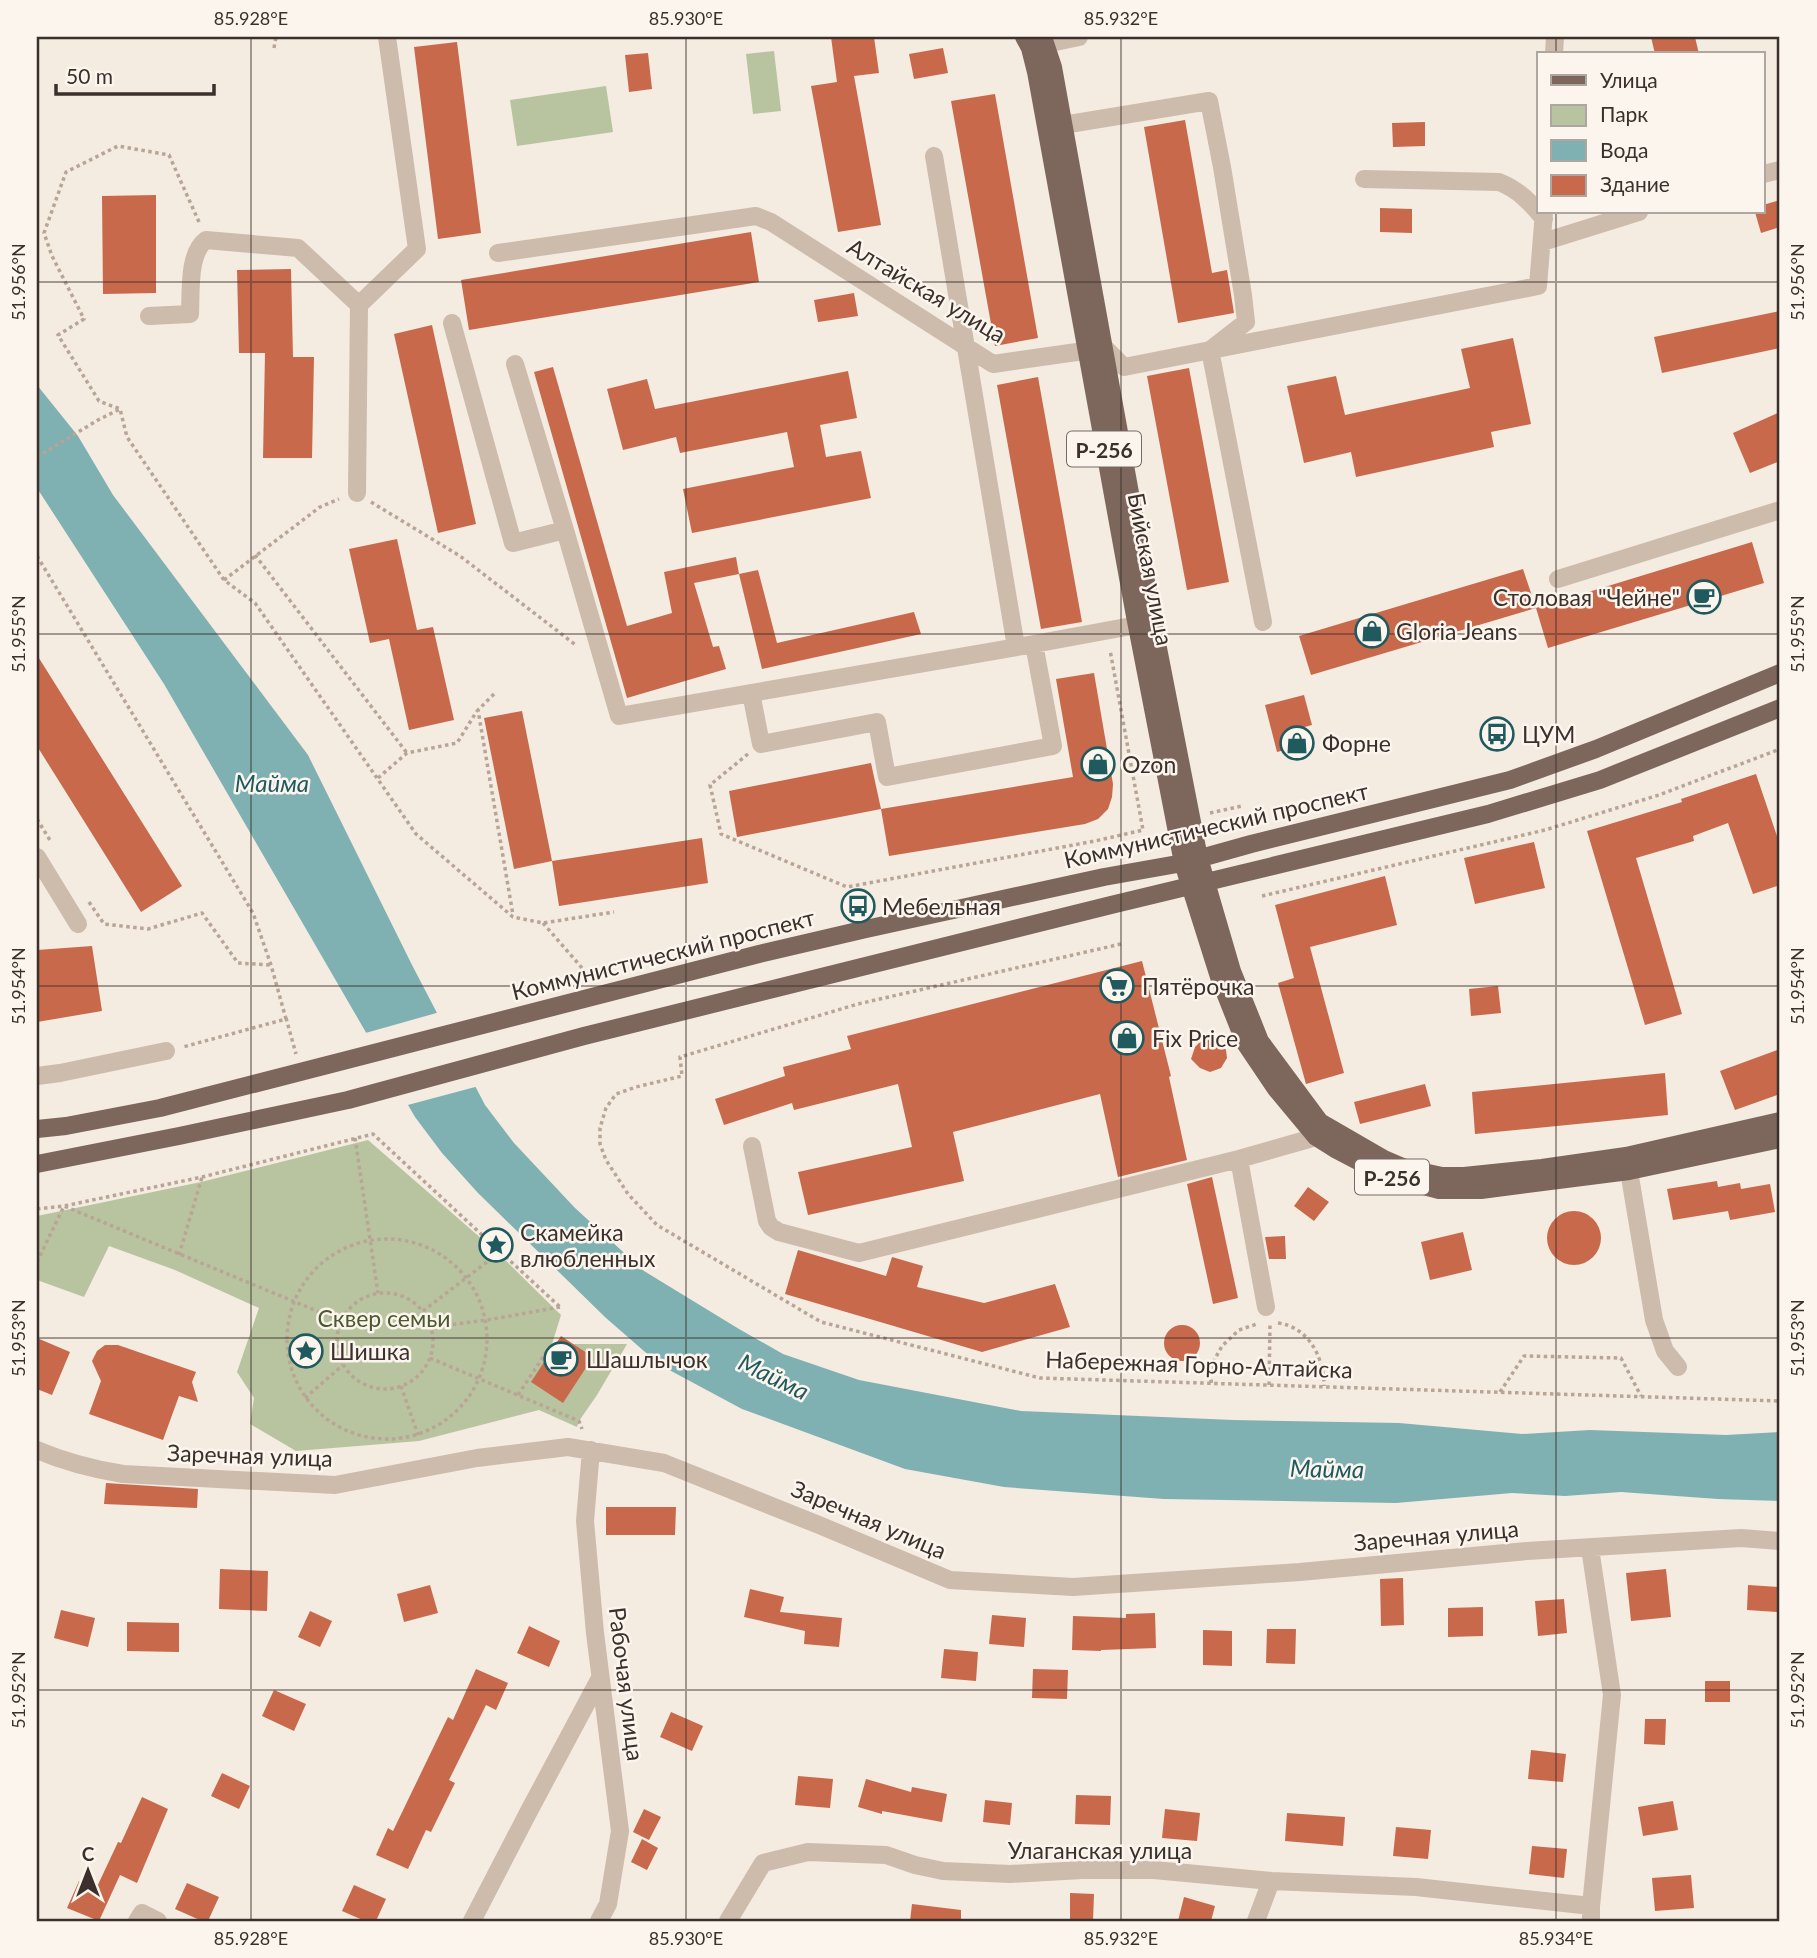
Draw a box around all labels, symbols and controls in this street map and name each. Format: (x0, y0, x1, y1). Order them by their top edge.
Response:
text: 85.928°E (214, 7, 288, 29)
text: 85.930°E (649, 7, 723, 29)
text: 85.932°E (1084, 7, 1158, 29)
scale bar (56, 52, 214, 96)
legend (1537, 52, 1764, 214)
text: 50 m (66, 63, 113, 88)
text: Улица (1600, 67, 1658, 92)
text: Парк (1600, 101, 1648, 126)
text: Вода (1600, 137, 1648, 162)
text: Здание (1600, 171, 1670, 196)
street label: Алтайская улица (843, 232, 1011, 348)
text: 51.956°N (7, 243, 29, 321)
text: 51.956°N (1786, 243, 1808, 321)
road number: Р-256 (1067, 432, 1141, 466)
street label: Бийская улица (1122, 490, 1180, 648)
cafe icon: Столовая "Чейне" (1685, 578, 1723, 616)
place label: Столовая "Чейне" (1493, 583, 1680, 611)
text: 51.955°N (7, 595, 29, 673)
text: 51.955°N (1786, 595, 1808, 673)
shop icon: Gloria Jeans (1353, 612, 1391, 650)
place label: Gloria Jeans (1396, 617, 1517, 645)
bus stop icon: ЦУМ (1478, 715, 1516, 753)
place label: ЦУМ (1522, 720, 1575, 748)
shop icon: Форне (1278, 724, 1316, 762)
place label: Форне (1322, 729, 1391, 757)
shop icon: Ozon (1079, 745, 1117, 783)
place label: Ozon (1122, 750, 1176, 778)
water label: Майма (235, 768, 309, 797)
street label: Коммунистический проспект (1061, 776, 1371, 874)
bus stop icon: Мебельная (839, 887, 877, 925)
place label: Мебельная (882, 892, 1001, 920)
street label: Коммунистический проспект (508, 903, 818, 1005)
text: 51.954°N (7, 947, 29, 1025)
text: 51.954°N (1786, 947, 1808, 1025)
supermarket icon: Пятёрочка (1098, 967, 1136, 1005)
place label: Пятёрочка (1142, 972, 1254, 1000)
shop icon: Fix Price (1108, 1019, 1146, 1057)
place label: Fix Price (1152, 1024, 1238, 1052)
road number: Р-256 (1355, 1160, 1429, 1194)
place label: Скамейка влюбленных (520, 1218, 656, 1272)
place icon: Скамейка влюбленных (477, 1226, 515, 1264)
text: 51.953°N (7, 1299, 29, 1377)
text: 51.953°N (1786, 1299, 1808, 1377)
park label: Сквер семьи (318, 1304, 450, 1332)
place icon: Шишка (287, 1332, 325, 1370)
place label: Шишка (330, 1337, 410, 1365)
cafe icon: Шашлычок (542, 1340, 580, 1378)
place label: Шашлычок (586, 1345, 708, 1373)
street label: Набережная Горно-Алтайска (1045, 1345, 1353, 1383)
water label: Майма (734, 1347, 814, 1405)
street label: Заречная улица (167, 1438, 333, 1472)
water label: Майма (1290, 1453, 1364, 1483)
street label: Заречная улица (787, 1474, 951, 1564)
street label: Заречная улица (1352, 1514, 1520, 1556)
street label: Рабочая улица (604, 1606, 650, 1762)
text: 51.952°N (7, 1651, 29, 1729)
text: 51.952°N (1786, 1651, 1808, 1729)
north arrow (52, 1836, 122, 1906)
street label: Улаганская улица (1008, 1836, 1192, 1864)
text: С (82, 1842, 95, 1865)
text: 85.928°E (214, 1927, 288, 1949)
text: 85.930°E (649, 1927, 723, 1949)
text: 85.932°E (1084, 1927, 1158, 1949)
text: 85.934°E (1519, 1927, 1593, 1949)

